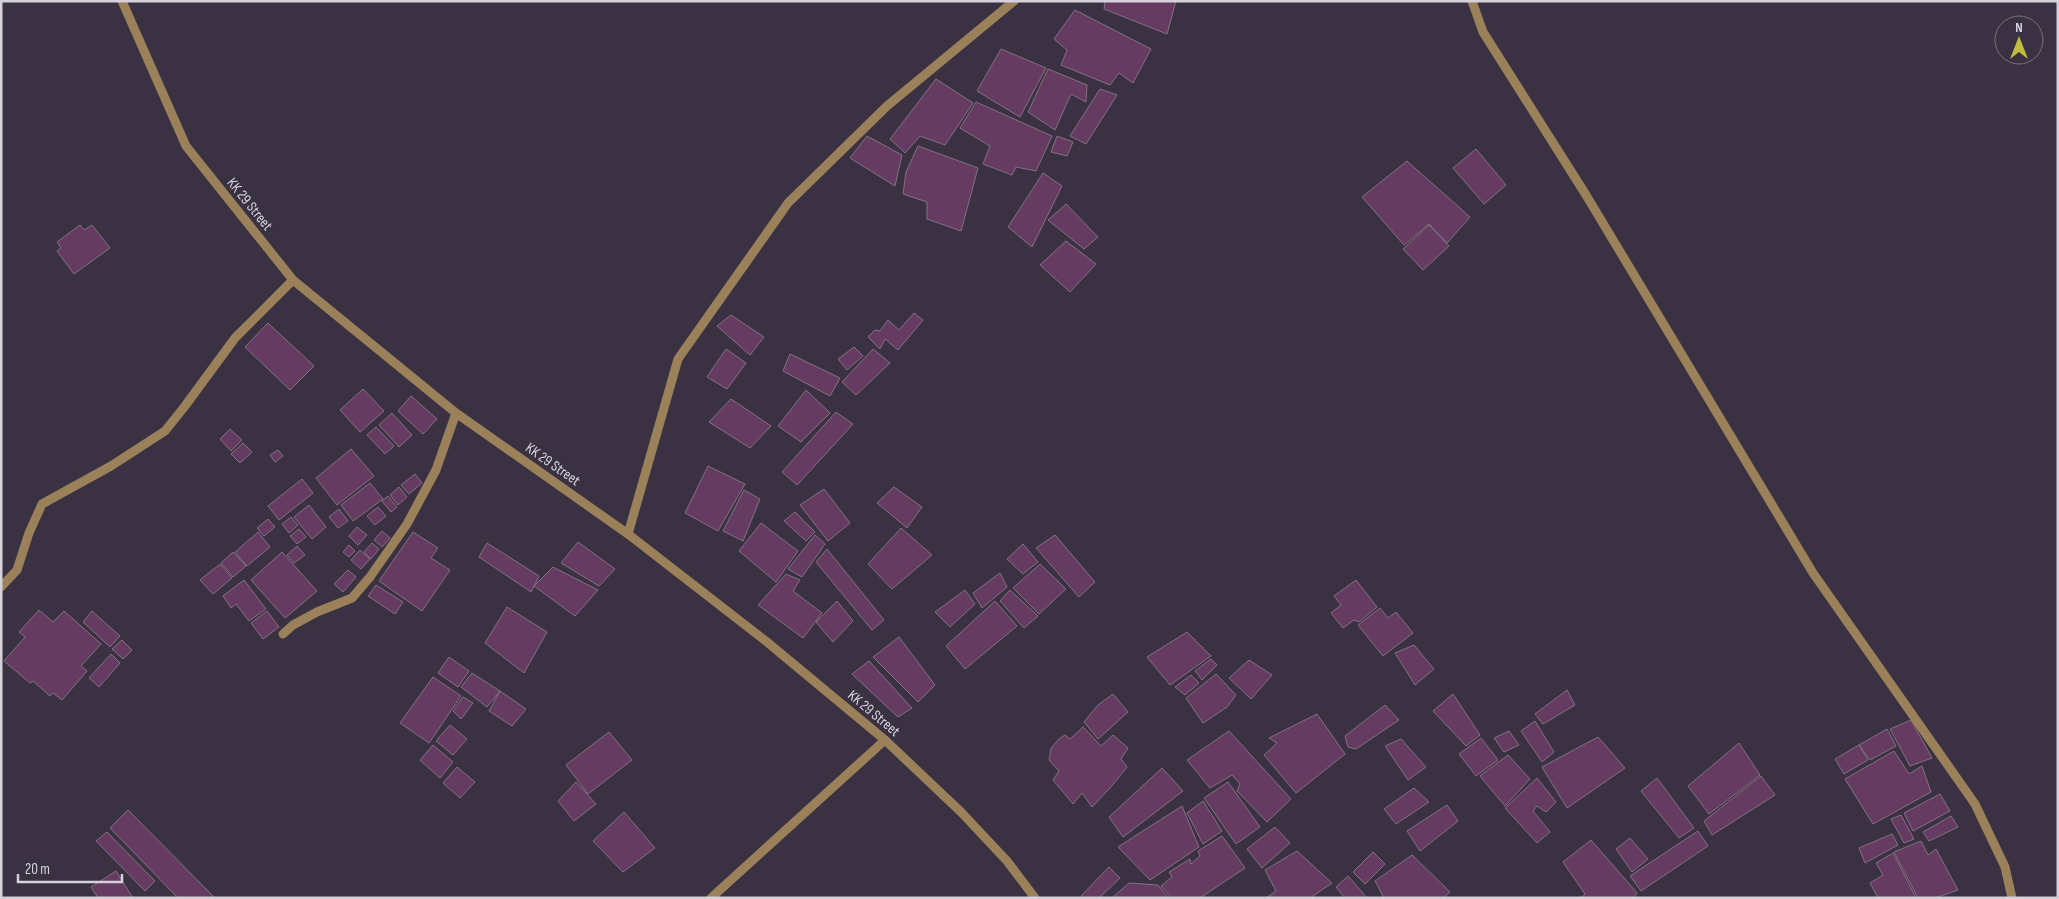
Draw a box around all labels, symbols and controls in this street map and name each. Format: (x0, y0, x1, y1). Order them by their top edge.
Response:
north arrow (1994, 15, 2044, 65)
text: N (2015, 19, 2023, 36)
street label: KK 29 Street (222, 174, 277, 235)
street label: KK 29 Street (522, 439, 584, 490)
street label: KK 29 Street (844, 686, 904, 741)
scale bar (18, 852, 121, 884)
text: 20 m (25, 860, 50, 879)

